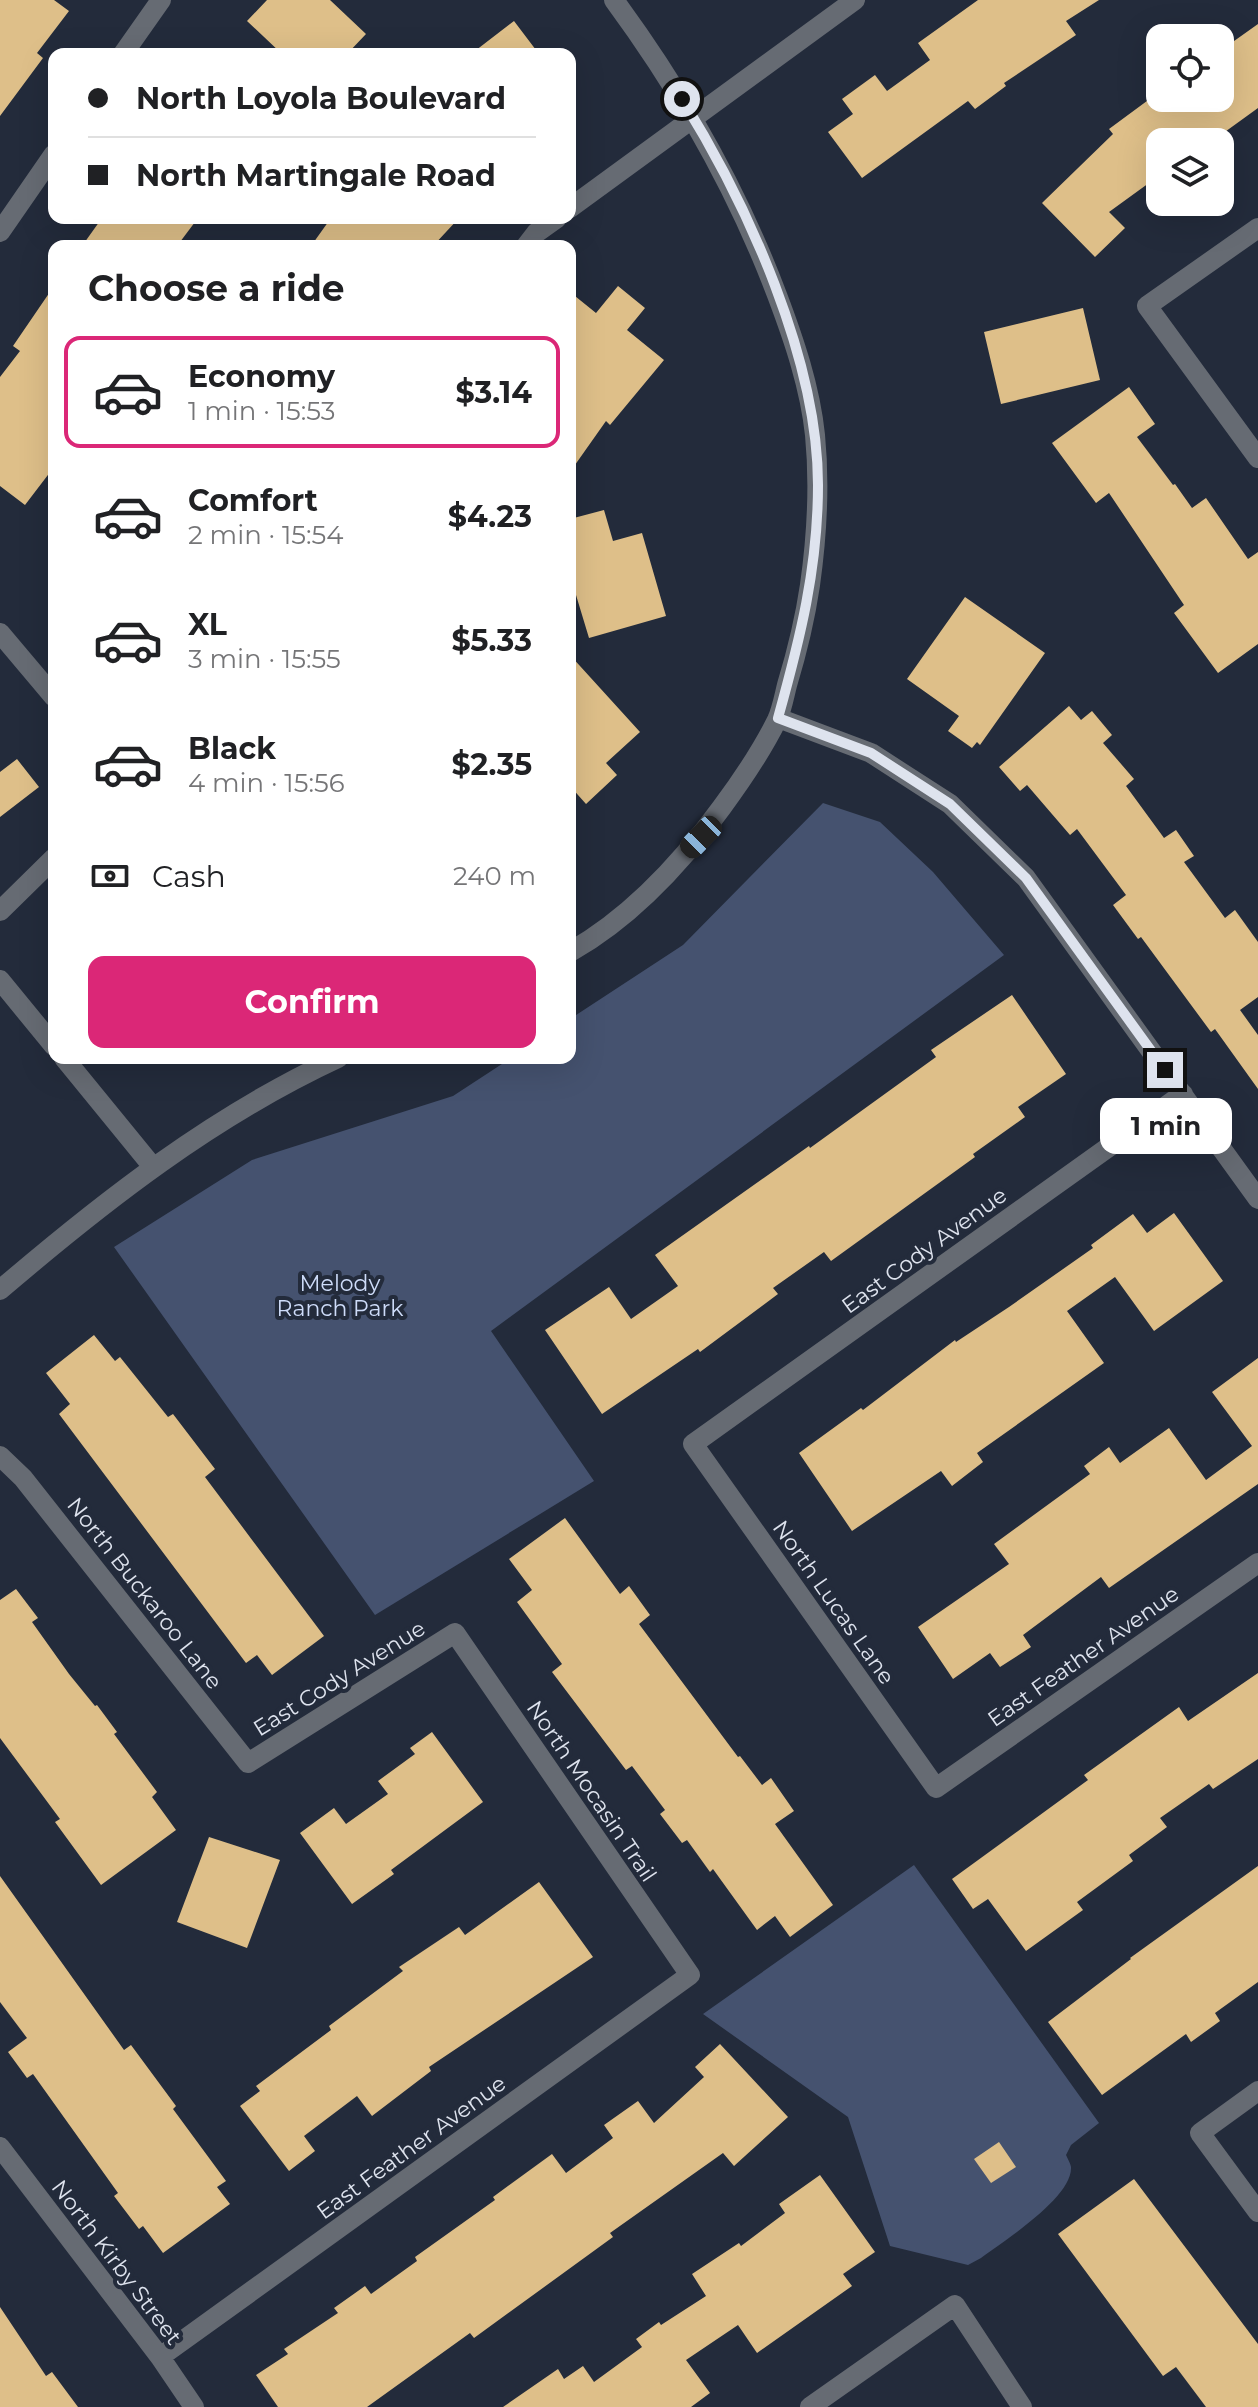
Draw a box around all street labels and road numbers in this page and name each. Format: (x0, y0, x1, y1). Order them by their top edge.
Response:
street label: East Cody Avenue (837, 1181, 1012, 1319)
street label: North Buckaroo Lane (61, 1492, 228, 1695)
street label: North Lucas Lane (767, 1515, 900, 1689)
street label: East Feather Avenue (983, 1580, 1184, 1733)
street label: East Cody Avenue (248, 1615, 430, 1742)
street label: North Mocasin Trail (521, 1695, 662, 1887)
street label: East Feather Avenue (311, 2070, 511, 2225)
street label: North Kirby Street (46, 2175, 187, 2350)

